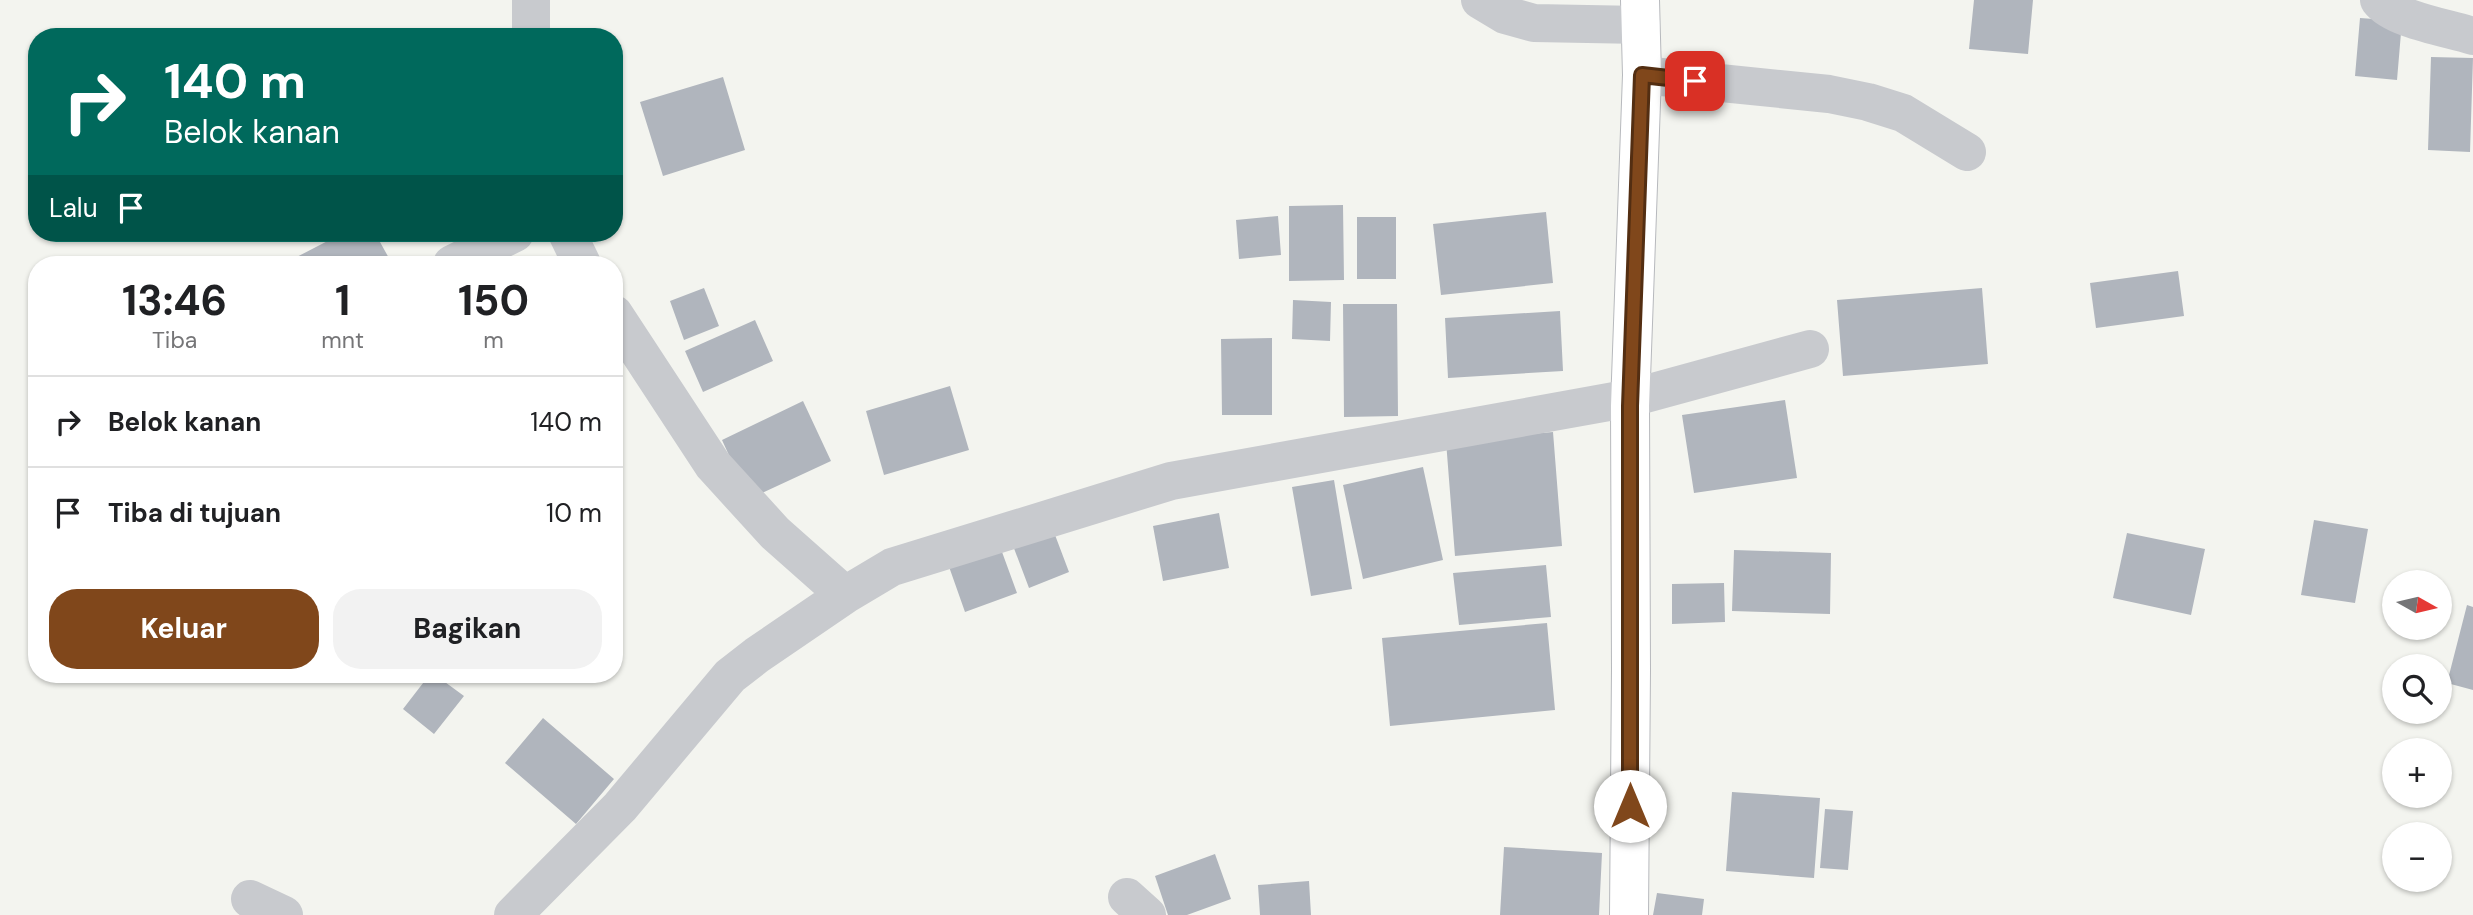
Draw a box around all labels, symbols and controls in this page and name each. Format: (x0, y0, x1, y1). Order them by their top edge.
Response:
text: 140 m (164, 49, 306, 113)
pin (1665, 51, 1725, 111)
icon: right (49, 56, 140, 147)
icon: arrive (1676, 62, 1714, 100)
text: Belok kanan (164, 111, 340, 153)
icon: arrive (112, 189, 150, 227)
text: Lalu (49, 191, 98, 225)
text: 13:46 (122, 273, 227, 328)
text: 1 (335, 273, 350, 328)
text: 150 (458, 273, 529, 328)
text: Tiba (152, 325, 197, 355)
text: mnt (321, 325, 364, 355)
text: m (483, 325, 504, 355)
icon: right (49, 403, 87, 441)
text: Belok kanan (108, 405, 261, 439)
text: 140 m (530, 405, 602, 439)
icon: arrive (49, 494, 87, 532)
text: Tiba di tujuan (108, 496, 281, 530)
text: 10 m (546, 496, 602, 530)
north arrow (2382, 570, 2452, 640)
map controls (2382, 570, 2452, 892)
button: Keluar (49, 589, 319, 669)
button: Bagikan (333, 589, 602, 669)
button: search (2382, 654, 2452, 724)
button: + (2382, 738, 2452, 808)
position arrow (1593, 769, 1667, 843)
button: − (2382, 822, 2452, 892)

